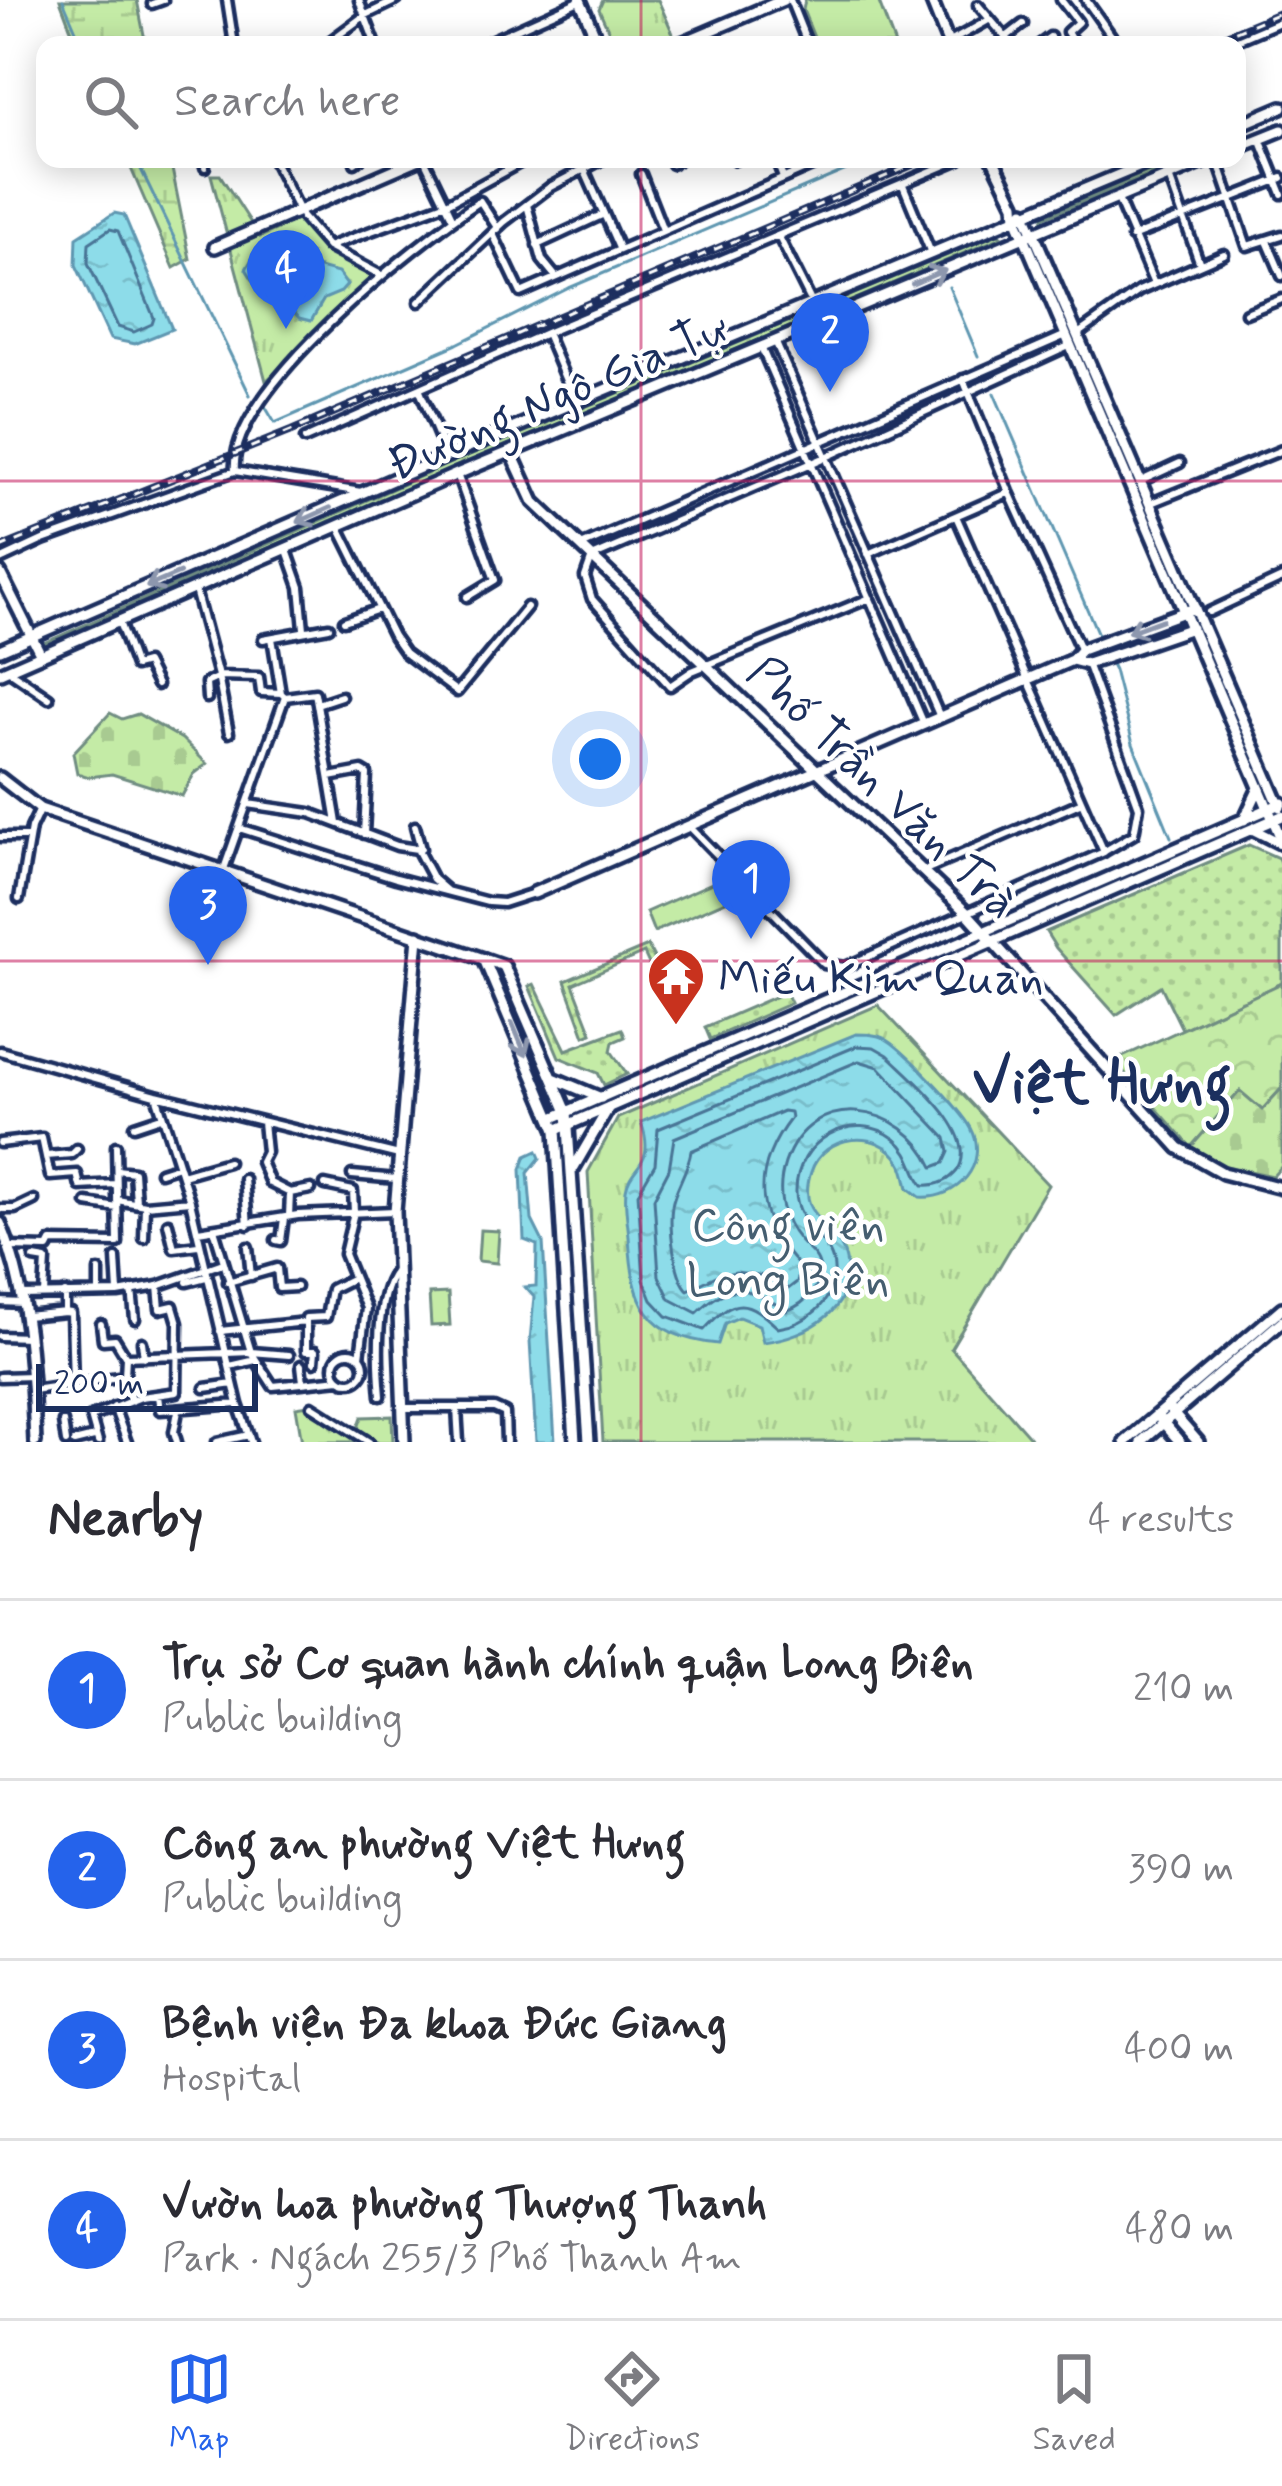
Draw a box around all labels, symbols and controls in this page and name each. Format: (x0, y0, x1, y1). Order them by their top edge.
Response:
search box (36, 36, 1246, 168)
icon: search (78, 69, 144, 135)
text: Search here (174, 73, 401, 132)
pin: 4 (247, 230, 325, 329)
one-way arrow (909, 265, 946, 286)
pin: 2 (791, 293, 869, 392)
street label: Đường Ngô Gia Tự (378, 297, 741, 502)
one-way arrow (297, 505, 333, 527)
one-way arrow (145, 571, 182, 592)
one-way arrow (1127, 617, 1164, 639)
street label: Phố Trần Văn Trà (732, 643, 1031, 934)
your location (570, 729, 630, 789)
pin: 1 (712, 840, 790, 939)
pin: 3 (169, 866, 247, 965)
temple icon: Miếu Kim Quan (645, 945, 707, 1027)
place label: Miếu Kim Quan (718, 948, 1044, 1011)
one-way arrow (510, 1019, 531, 1056)
district label: Việt Hưng (972, 1046, 1232, 1131)
park label: Công viên Long Biên (687, 1195, 889, 1316)
scale bar (36, 1358, 258, 1411)
text: 200 m (54, 1363, 144, 1407)
text: Nearby (48, 1487, 203, 1553)
text: 4 results (1088, 1495, 1234, 1546)
text: Trụ sở Cơ quan hành chính quận Long Biên (162, 1635, 974, 1694)
text: 1 (78, 1664, 96, 1715)
text: 210 m (1133, 1664, 1234, 1715)
text: Public building (162, 1694, 402, 1745)
text: Công an phường Việt Hưng (162, 1815, 686, 1874)
text: 2 (77, 1844, 97, 1895)
text: 390 m (1128, 1844, 1234, 1895)
text: Public building (162, 1874, 402, 1925)
text: Bệnh viện Đa khoa Đức Giang (162, 1995, 727, 2054)
text: 3 (78, 2024, 96, 2075)
text: 400 m (1124, 2024, 1234, 2075)
text: Hospital (162, 2054, 301, 2105)
text: Vườn hoa phường Thượng Thanh (162, 2175, 767, 2234)
text: 4 (76, 2204, 98, 2255)
text: 480 m (1125, 2204, 1234, 2255)
text: Park · Ngách 255/3 Phố Thanh Am (162, 2234, 742, 2285)
tab: Map (166, 2346, 232, 2462)
tab: Directions (564, 2346, 700, 2462)
tab: Saved (1032, 2346, 1116, 2462)

